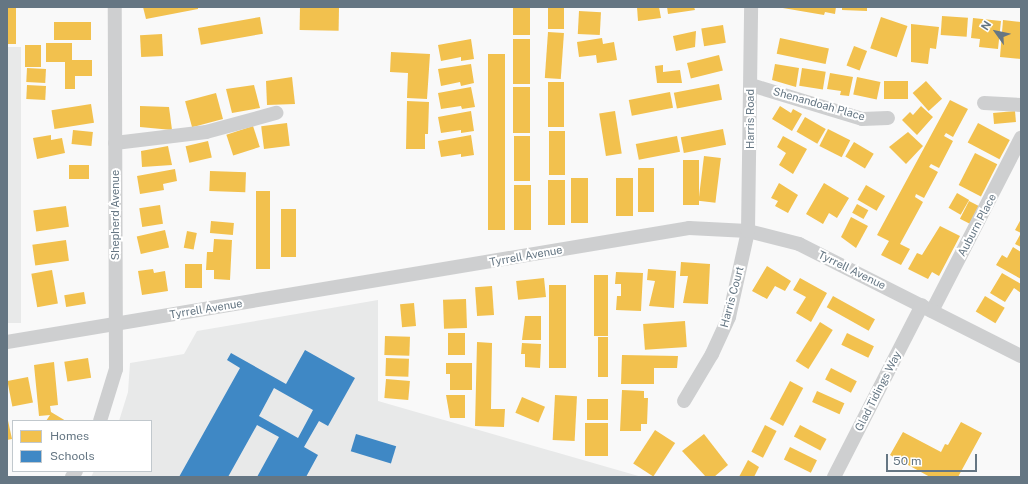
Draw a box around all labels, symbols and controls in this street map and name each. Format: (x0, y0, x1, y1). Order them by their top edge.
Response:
north arrow (976, 12, 1016, 52)
text: N (979, 19, 993, 32)
street label: Shenandoah Place (771, 85, 867, 123)
street label: Harris Road (743, 89, 757, 149)
street label: Shepherd Avenue (108, 170, 122, 260)
street label: Auburn Place (955, 191, 999, 259)
street label: Tyrrell Avenue (489, 243, 563, 269)
street label: Tyrrell Avenue (816, 248, 888, 292)
street label: Harris Court (718, 265, 746, 329)
street label: Tyrrell Avenue (169, 297, 243, 321)
street label: Glad Tidings Way (852, 349, 904, 433)
legend (12, 420, 152, 472)
text: Homes (50, 429, 89, 443)
scale bar (888, 446, 979, 472)
text: Schools (50, 449, 95, 463)
text: 50 m (893, 454, 921, 468)

